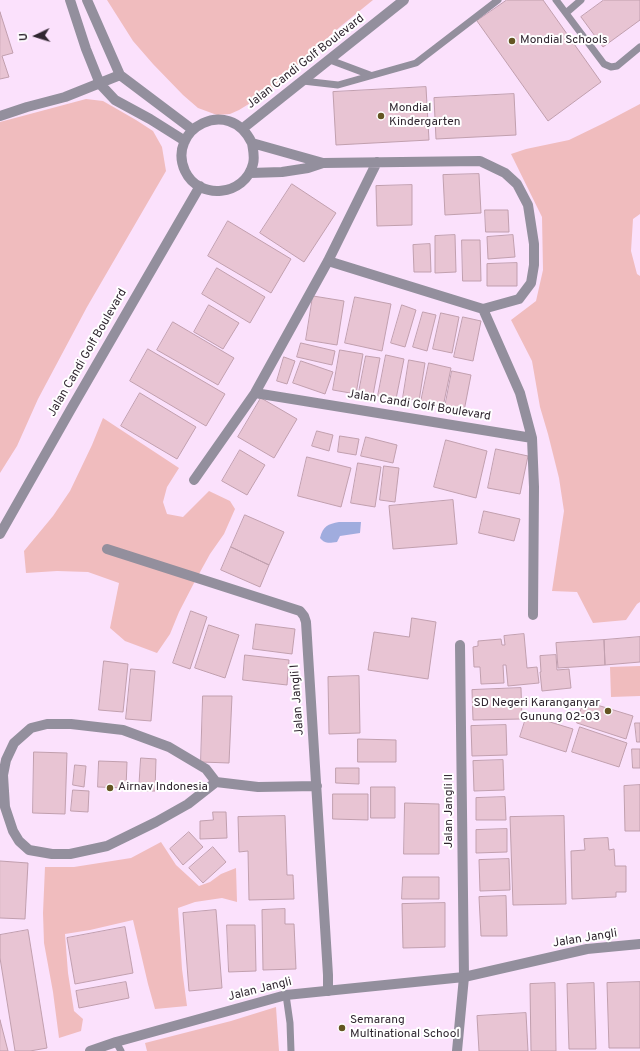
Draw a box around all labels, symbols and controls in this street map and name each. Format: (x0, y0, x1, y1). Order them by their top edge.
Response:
street label: Jalan Candi Golf Boulevard (244, 12, 368, 112)
north arrow (16, 16, 56, 56)
text: U (17, 32, 31, 41)
place label: Mondial Schools (520, 34, 608, 48)
marker: Mondial Schools (507, 36, 517, 46)
place label: Mondial Kindergarten (389, 102, 460, 130)
marker: Mondial Kindergarten (376, 111, 386, 121)
street label: Jalan Candi Golf Boulevard (46, 287, 130, 419)
street label: Jalan Candi Golf Boulevard (346, 388, 492, 424)
street label: Jalan Jangli I (288, 664, 308, 736)
place label: SD Negeri Karanganyar Gunung 02-03 (474, 697, 600, 725)
marker: SD Negeri Karanganyar Gunung 02-03 (603, 706, 613, 716)
street label: Jalan Jangli II (443, 774, 457, 848)
place label: Airnav Indonesia (118, 781, 208, 795)
marker: Airnav Indonesia (105, 783, 115, 793)
street label: Jalan Jangli (552, 927, 618, 951)
street label: Jalan Jangli (227, 975, 293, 1005)
place label: Semarang Multinational School (350, 1014, 460, 1042)
marker: Semarang Multinational School (337, 1023, 347, 1033)

